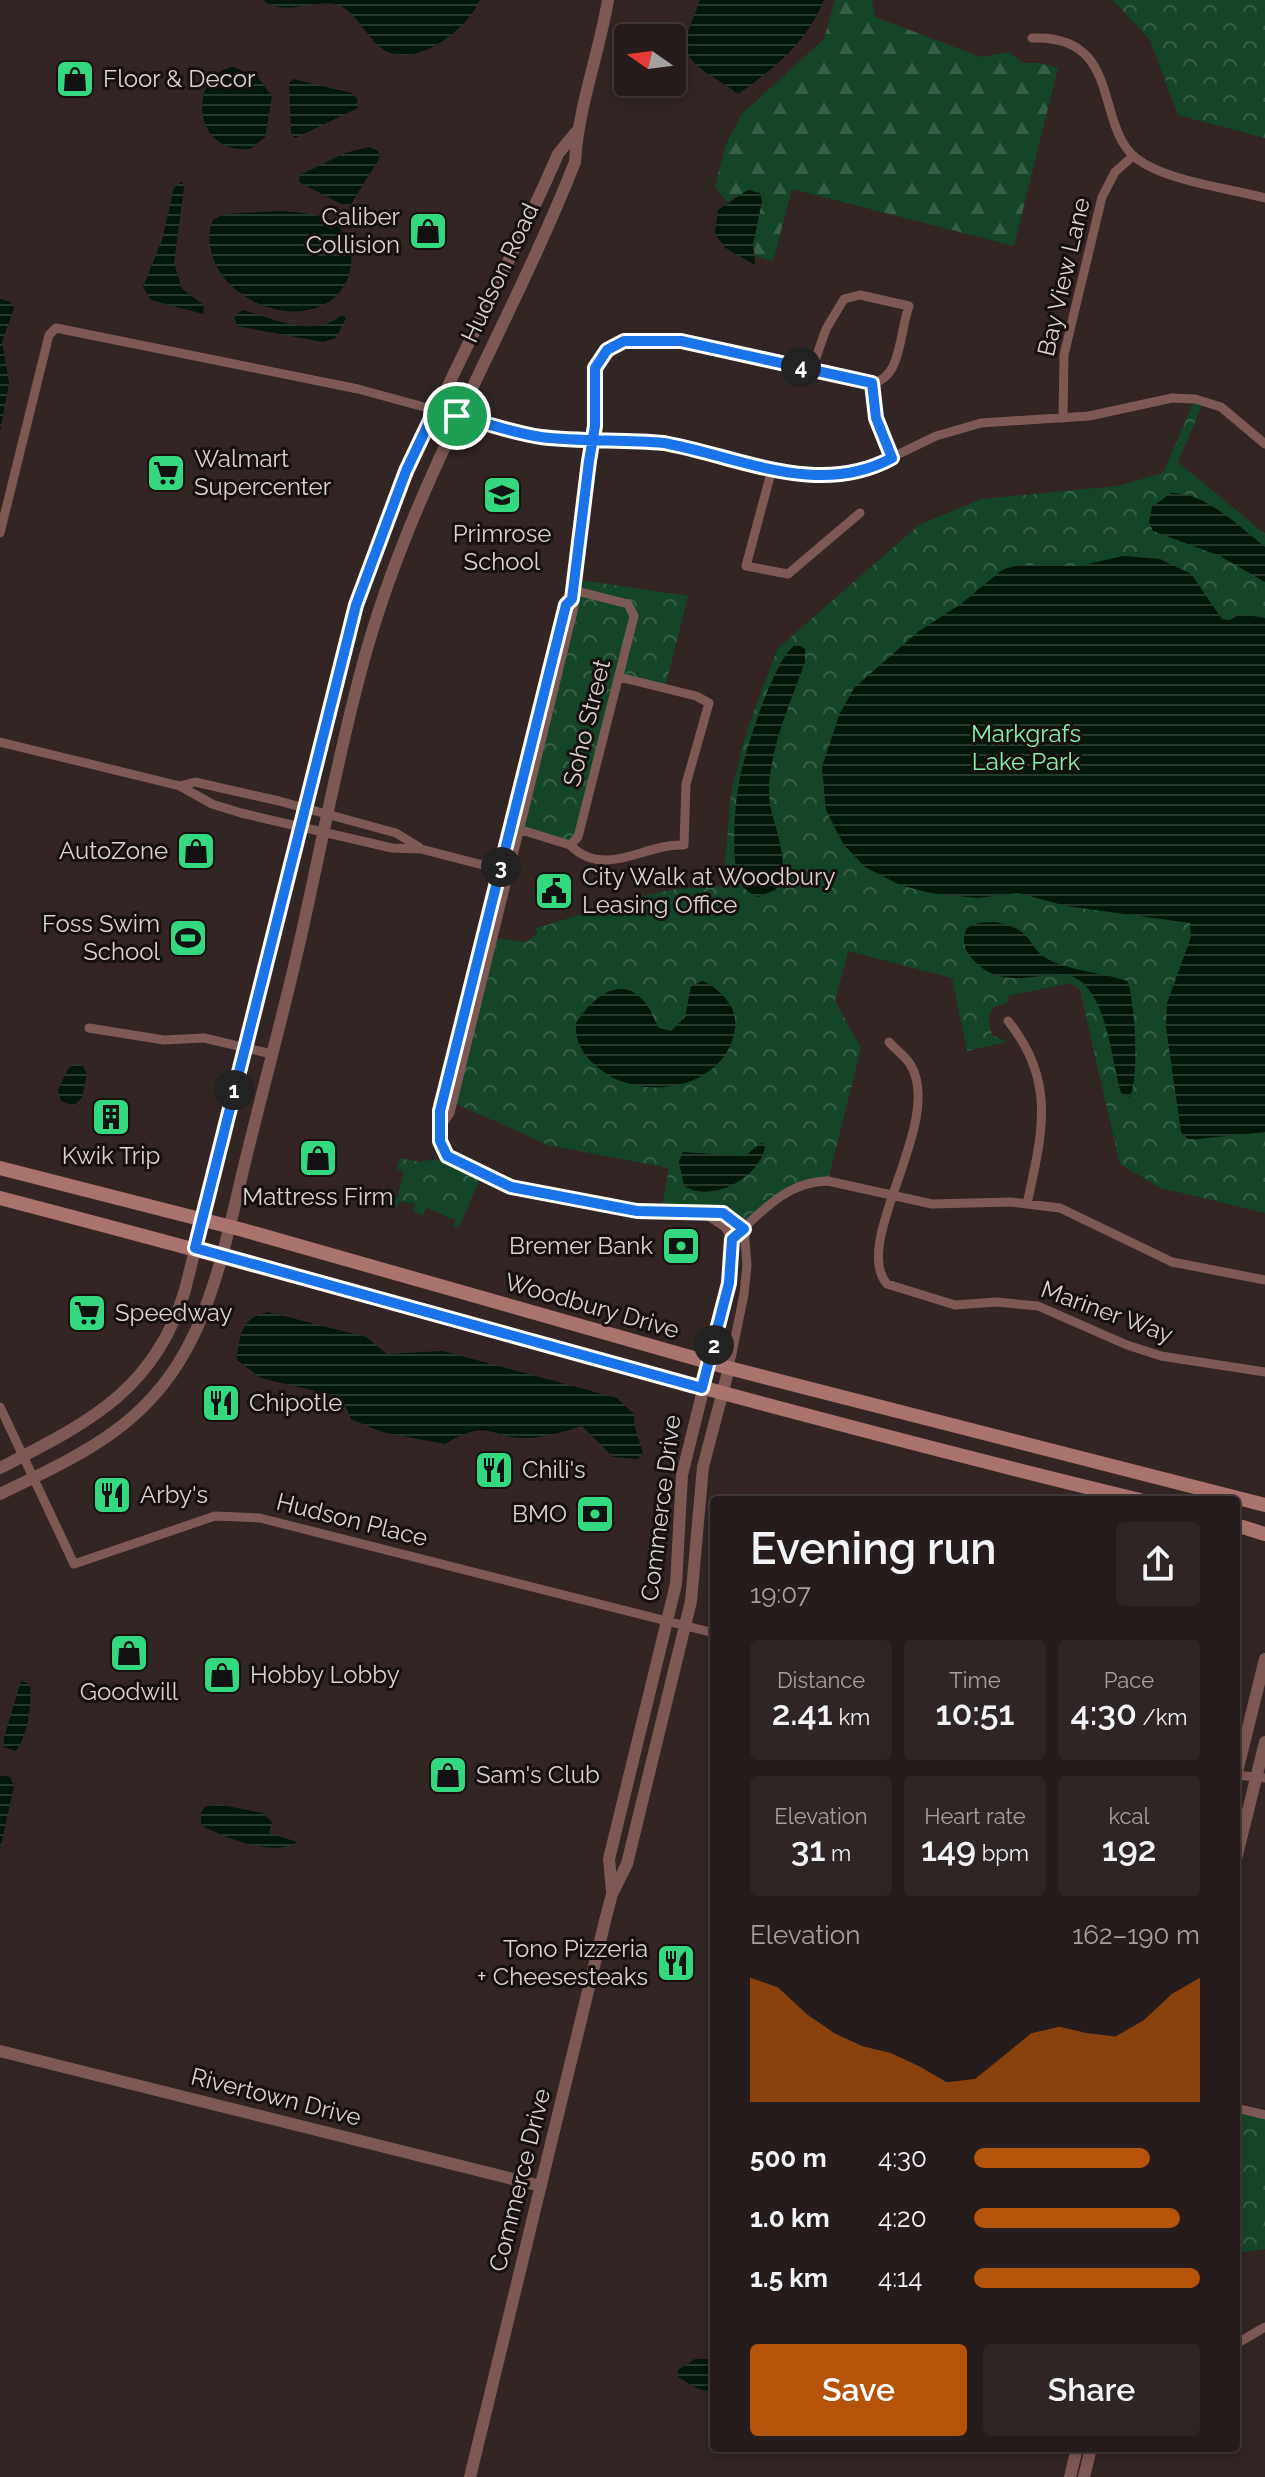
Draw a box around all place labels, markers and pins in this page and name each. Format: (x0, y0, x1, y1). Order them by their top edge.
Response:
shop icon: Floor & Decor (54, 58, 96, 100)
place label: Floor & Decor (103, 64, 256, 93)
place label: Caliber Collision (306, 202, 401, 259)
shop icon: Caliber Collision (407, 210, 449, 252)
pin: 4 (781, 347, 821, 387)
pin (423, 382, 491, 450)
place label: Walmart Supercenter (194, 444, 332, 501)
supermarket icon: Walmart Supercenter (145, 452, 187, 494)
school or university icon: Primrose School (481, 474, 523, 516)
place label: Primrose School (453, 519, 551, 576)
shop icon: AutoZone (175, 830, 217, 872)
place label: AutoZone (59, 836, 168, 865)
pin: 3 (481, 847, 521, 887)
place label: City Walk at Woodbury Leasing Office (582, 862, 835, 919)
public building icon: City Walk at Woodbury Leasing Office (533, 870, 575, 912)
place label: Foss Swim School (42, 909, 160, 966)
sports icon: Foss Swim School (167, 917, 209, 959)
pin: 1 (214, 1070, 254, 1110)
building icon: Kwik Trip (90, 1096, 132, 1138)
shop icon: Mattress Firm (297, 1137, 339, 1179)
place label: Kwik Trip (62, 1141, 160, 1170)
place label: Mattress Firm (242, 1182, 394, 1211)
bank icon: Bremer Bank (660, 1225, 702, 1267)
place label: Bremer Bank (509, 1231, 653, 1260)
supermarket icon: Speedway (66, 1292, 108, 1334)
place label: Speedway (115, 1298, 232, 1327)
pin: 2 (694, 1325, 734, 1365)
restaurant icon: Chipotle (200, 1382, 242, 1424)
place label: Chipotle (249, 1388, 342, 1417)
restaurant icon: Chili's (473, 1449, 515, 1491)
place label: Chili's (522, 1455, 586, 1484)
restaurant icon: Arby's (91, 1474, 133, 1516)
place label: Arby's (140, 1480, 208, 1509)
bank icon: BMO (574, 1493, 616, 1535)
place label: BMO (512, 1499, 567, 1528)
shop icon: Goodwill (108, 1632, 150, 1674)
shop icon: Hobby Lobby (201, 1654, 243, 1696)
place label: Hobby Lobby (250, 1660, 400, 1689)
place label: Goodwill (80, 1677, 179, 1706)
shop icon: Sam's Club (427, 1754, 469, 1796)
place label: Sam's Club (476, 1760, 600, 1789)
place label: Tono Pizzeria + Cheesesteaks (477, 1934, 648, 1991)
restaurant icon: Tono Pizzeria + Cheesesteaks (655, 1942, 697, 1984)

